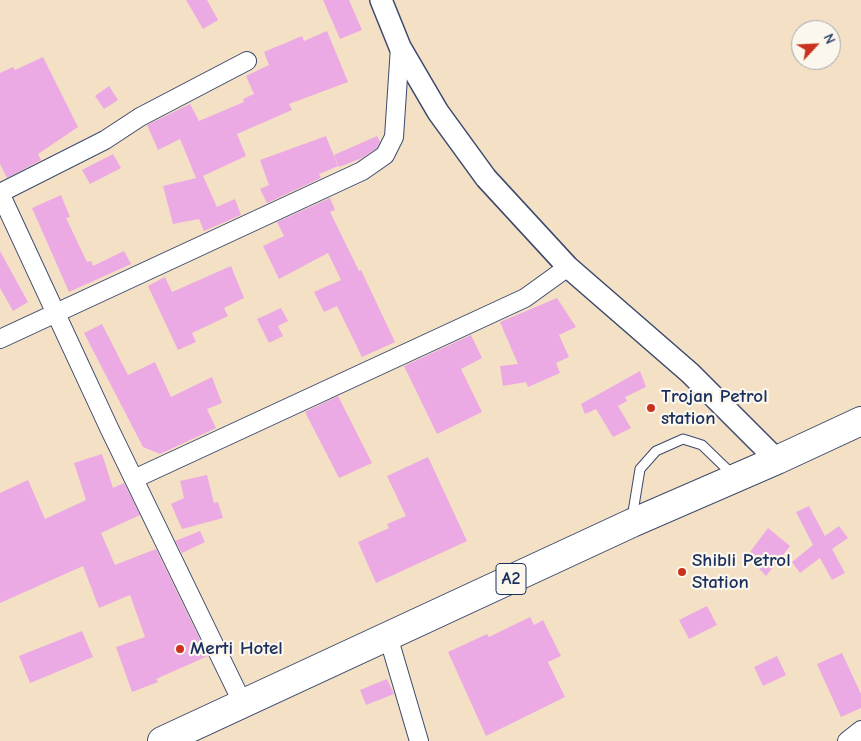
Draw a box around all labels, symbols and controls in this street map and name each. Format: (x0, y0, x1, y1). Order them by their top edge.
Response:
north arrow (791, 20, 841, 70)
text: N (820, 31, 839, 47)
place label: Trojan Petrol station (661, 386, 768, 430)
marker: Trojan Petrol station (645, 402, 657, 414)
place label: Shibli Petrol Station (692, 550, 791, 594)
road number: A2 (496, 564, 526, 594)
marker: Shibli Petrol Station (676, 566, 688, 578)
place label: Merti Hotel (190, 638, 283, 660)
marker: Merti Hotel (174, 643, 186, 655)

